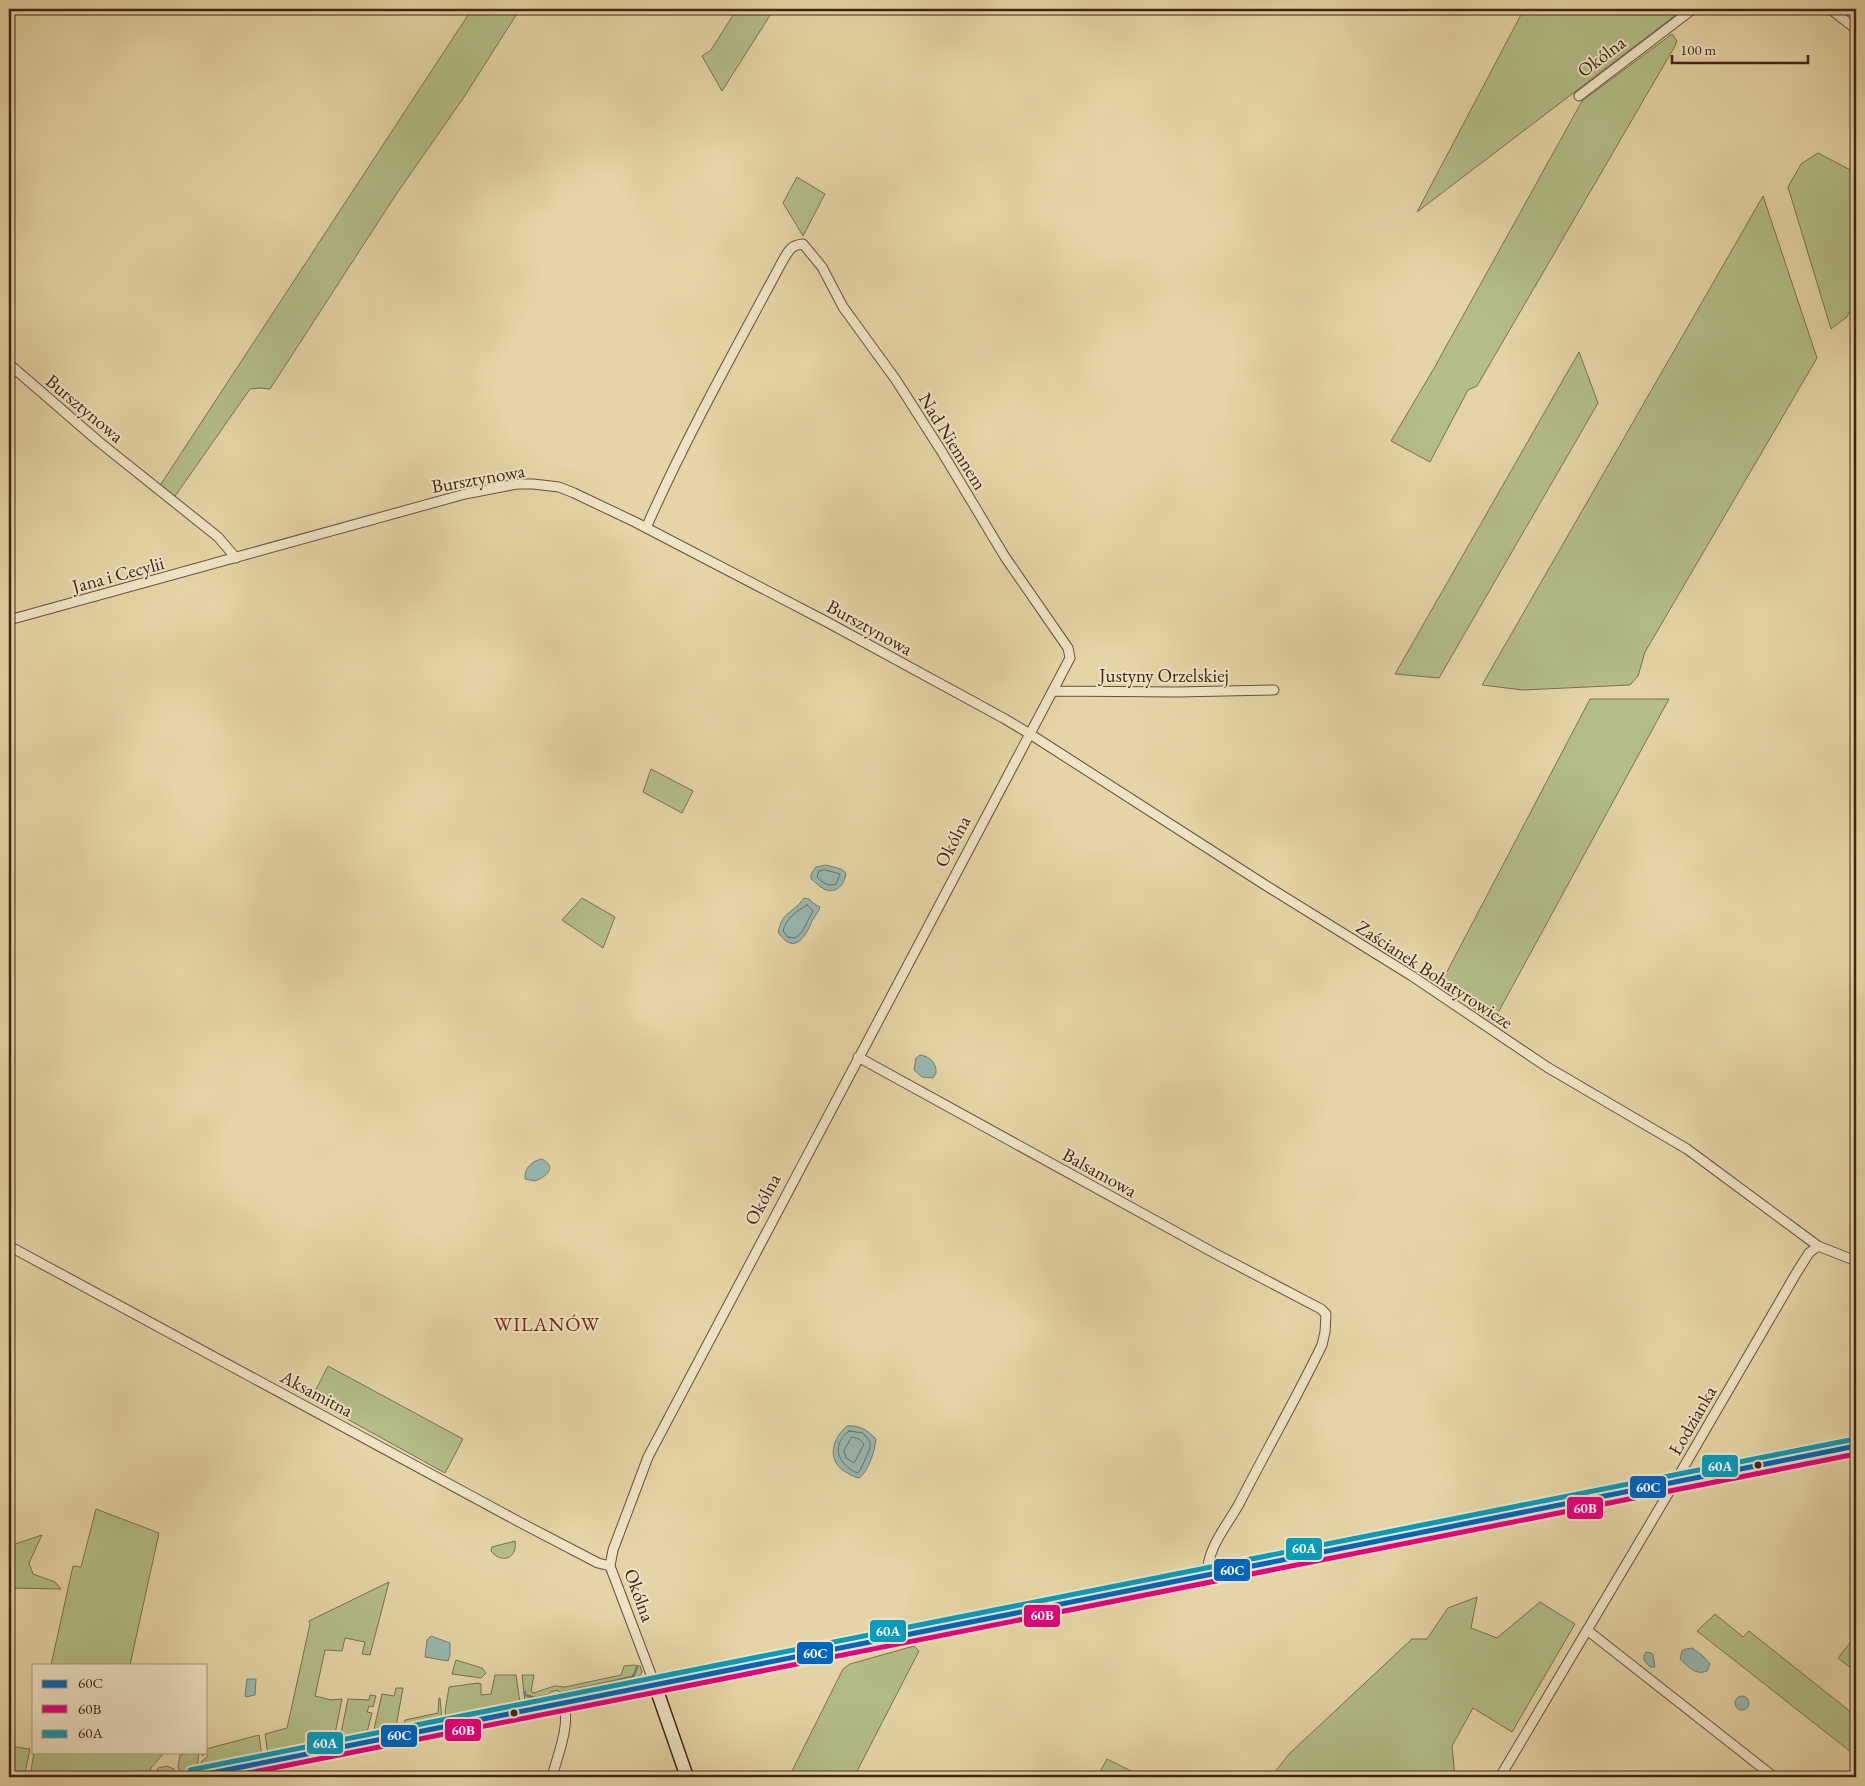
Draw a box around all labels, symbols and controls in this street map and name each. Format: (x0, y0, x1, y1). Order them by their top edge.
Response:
street label: Okólna (1572, 30, 1631, 83)
scale bar (1672, 32, 1809, 64)
text: 100 m (1680, 40, 1717, 59)
street label: Bursztynowa (40, 368, 129, 449)
street label: Nad Niemnem (913, 388, 992, 495)
street label: Bursztynowa (429, 458, 527, 499)
street label: Jana i Cecylii (67, 550, 167, 599)
street label: Bursztynowa (822, 594, 918, 661)
street label: Justyny Orzelskiej (1097, 663, 1229, 688)
street label: Okólna (929, 811, 977, 871)
street label: Zaścianek Bohatyrowicze (1352, 914, 1518, 1035)
street label: Balsamowa (1058, 1142, 1142, 1203)
street label: Okólna (739, 1169, 787, 1229)
district label: WILANÓW (494, 1311, 600, 1337)
street label: Aksamitna (275, 1363, 358, 1423)
street label: Łodzianka (1663, 1381, 1722, 1459)
line badge: 60A (1701, 1454, 1739, 1478)
text: 60A (1708, 1457, 1733, 1475)
unlabelled marker (1753, 1460, 1763, 1470)
line badge: 60C (1629, 1475, 1667, 1499)
text: 60C (1636, 1478, 1660, 1496)
line badge: 60B (1566, 1496, 1604, 1520)
text: 60B (1573, 1499, 1597, 1517)
line badge: 60A (1285, 1537, 1323, 1561)
text: 60A (1292, 1539, 1317, 1557)
line badge: 60C (1213, 1558, 1251, 1582)
text: 60C (1220, 1561, 1244, 1579)
street label: Okólna (618, 1565, 661, 1626)
line badge: 60B (1023, 1604, 1061, 1628)
text: 60B (1030, 1606, 1054, 1624)
line badge: 60A (869, 1619, 907, 1643)
text: 60A (876, 1622, 901, 1640)
line badge: 60C (796, 1641, 834, 1665)
text: 60C (803, 1644, 827, 1662)
legend (32, 1664, 208, 1754)
text: 60C (78, 1673, 103, 1692)
text: 60B (78, 1699, 101, 1718)
unlabelled marker (509, 1708, 519, 1718)
line badge: 60B (444, 1718, 482, 1742)
text: 60B (451, 1721, 475, 1739)
text: 60A (78, 1723, 103, 1742)
line badge: 60C (380, 1724, 418, 1748)
text: 60C (387, 1726, 411, 1744)
line badge: 60A (306, 1731, 344, 1755)
text: 60A (313, 1734, 338, 1752)

